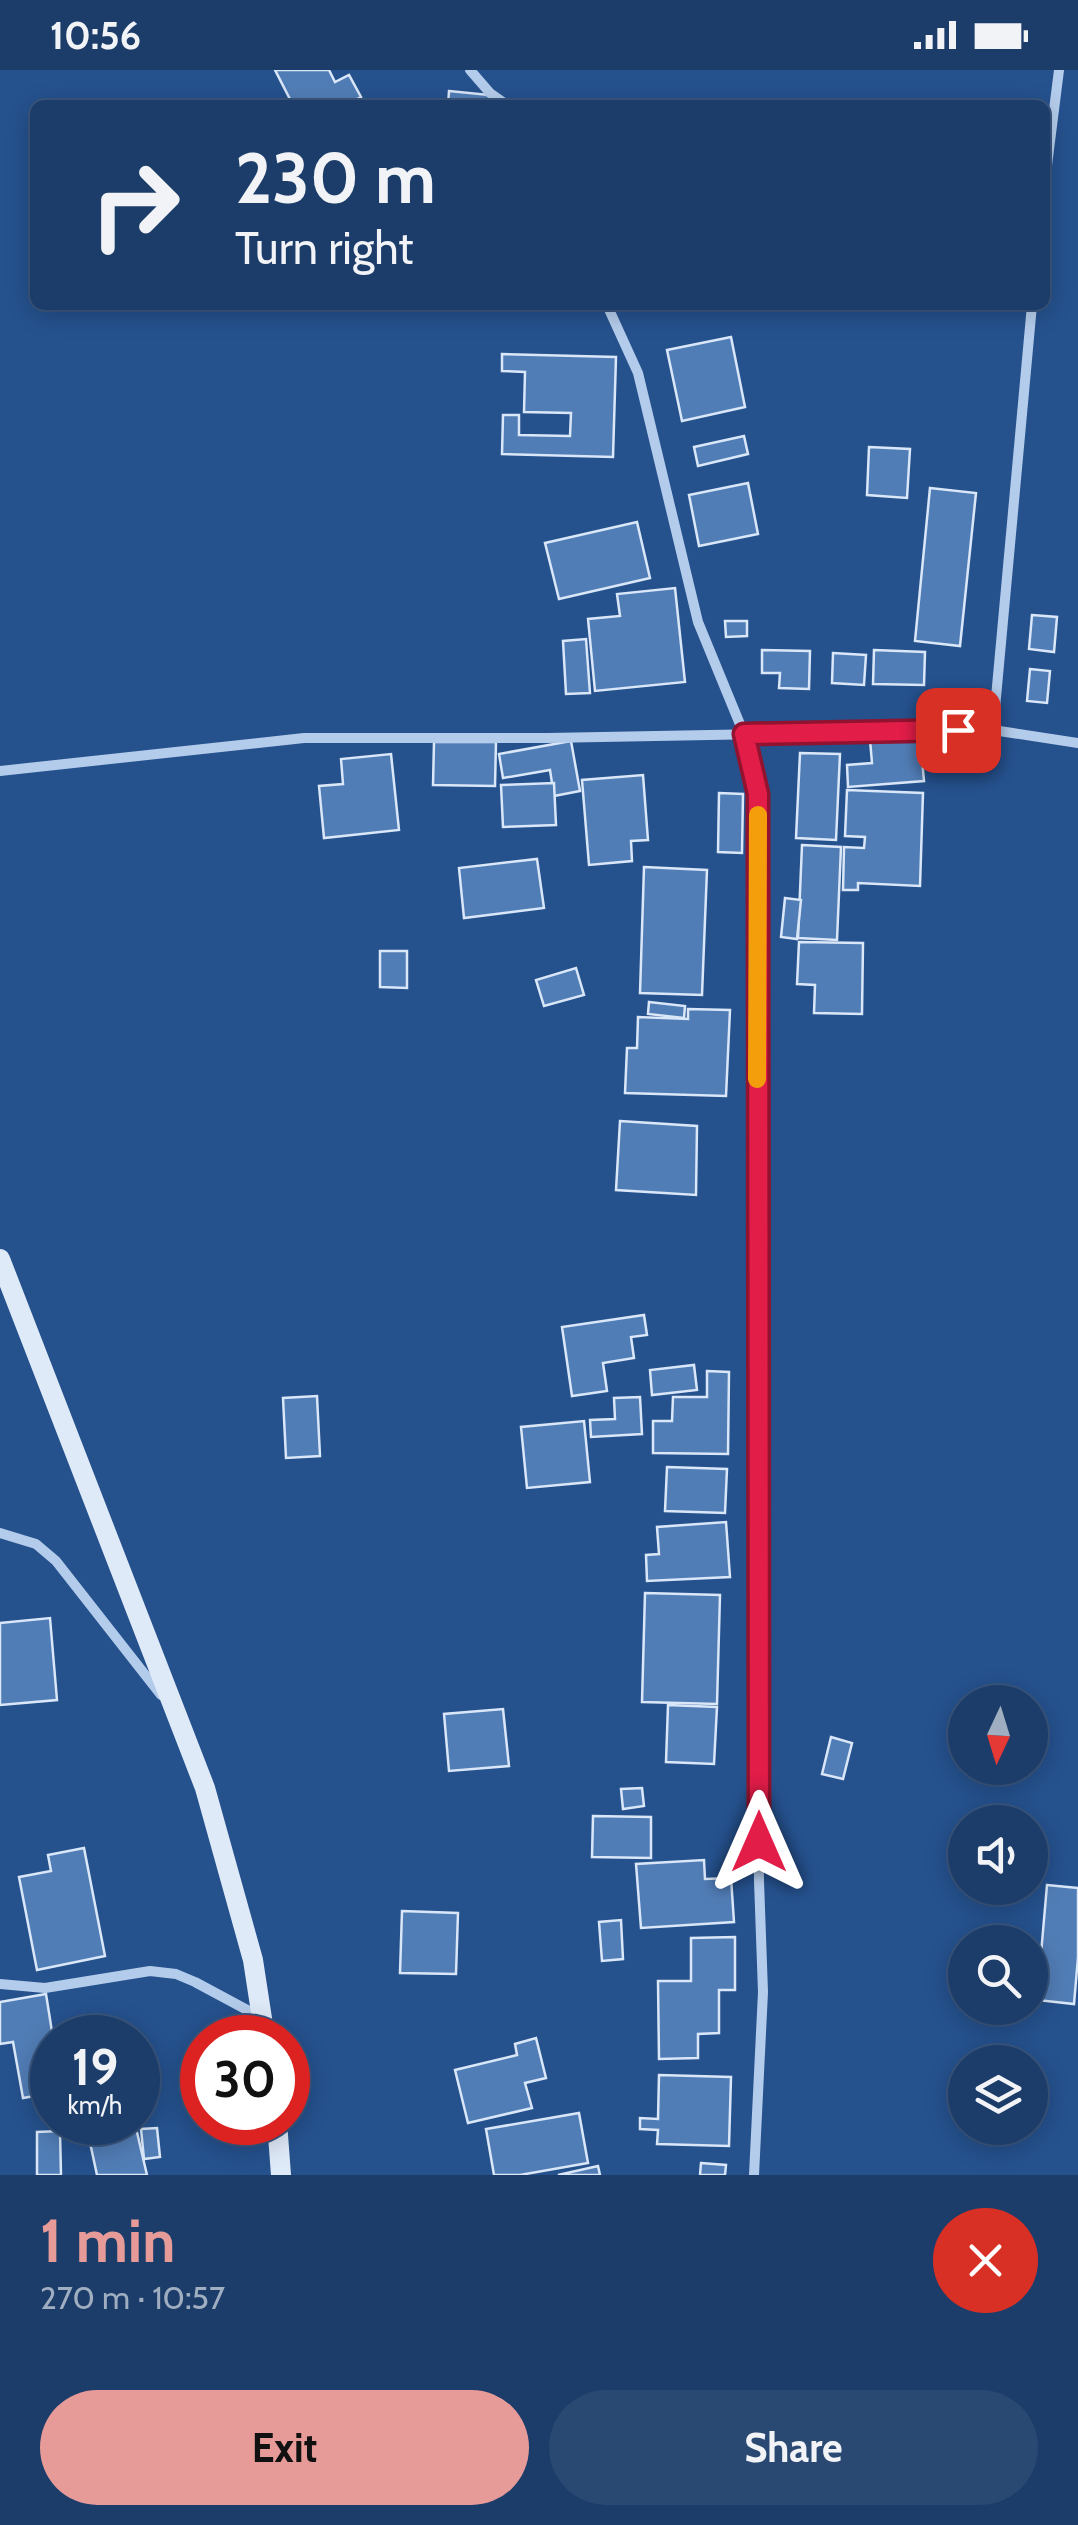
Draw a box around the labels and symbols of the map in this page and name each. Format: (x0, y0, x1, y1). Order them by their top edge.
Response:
pin (916, 688, 1001, 773)
north arrow (948, 1685, 1048, 1785)
position arrow (707, 1790, 811, 1894)
speed limit sign: 30 (180, 2015, 310, 2145)

